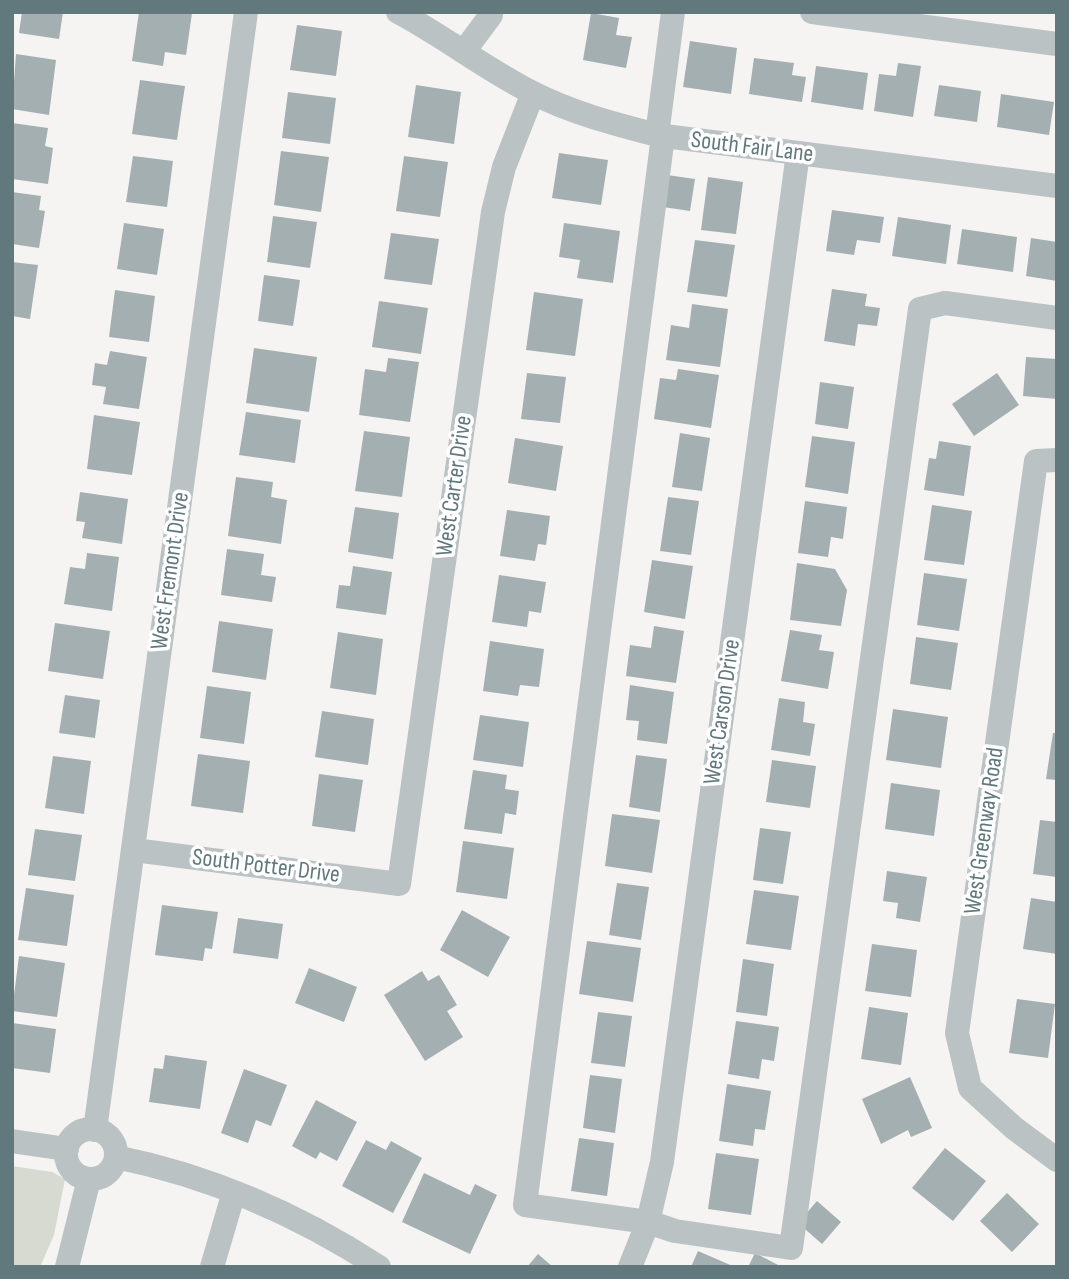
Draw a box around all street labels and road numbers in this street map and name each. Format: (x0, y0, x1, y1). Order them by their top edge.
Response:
street label: South Fair Lane (689, 126, 815, 170)
street label: West Carter Drive (431, 414, 479, 558)
street label: West Fremont Drive (146, 490, 196, 652)
street label: West Carson Drive (699, 638, 747, 786)
street label: West Greenway Road (959, 746, 1011, 916)
street label: South Potter Drive (191, 844, 341, 890)

